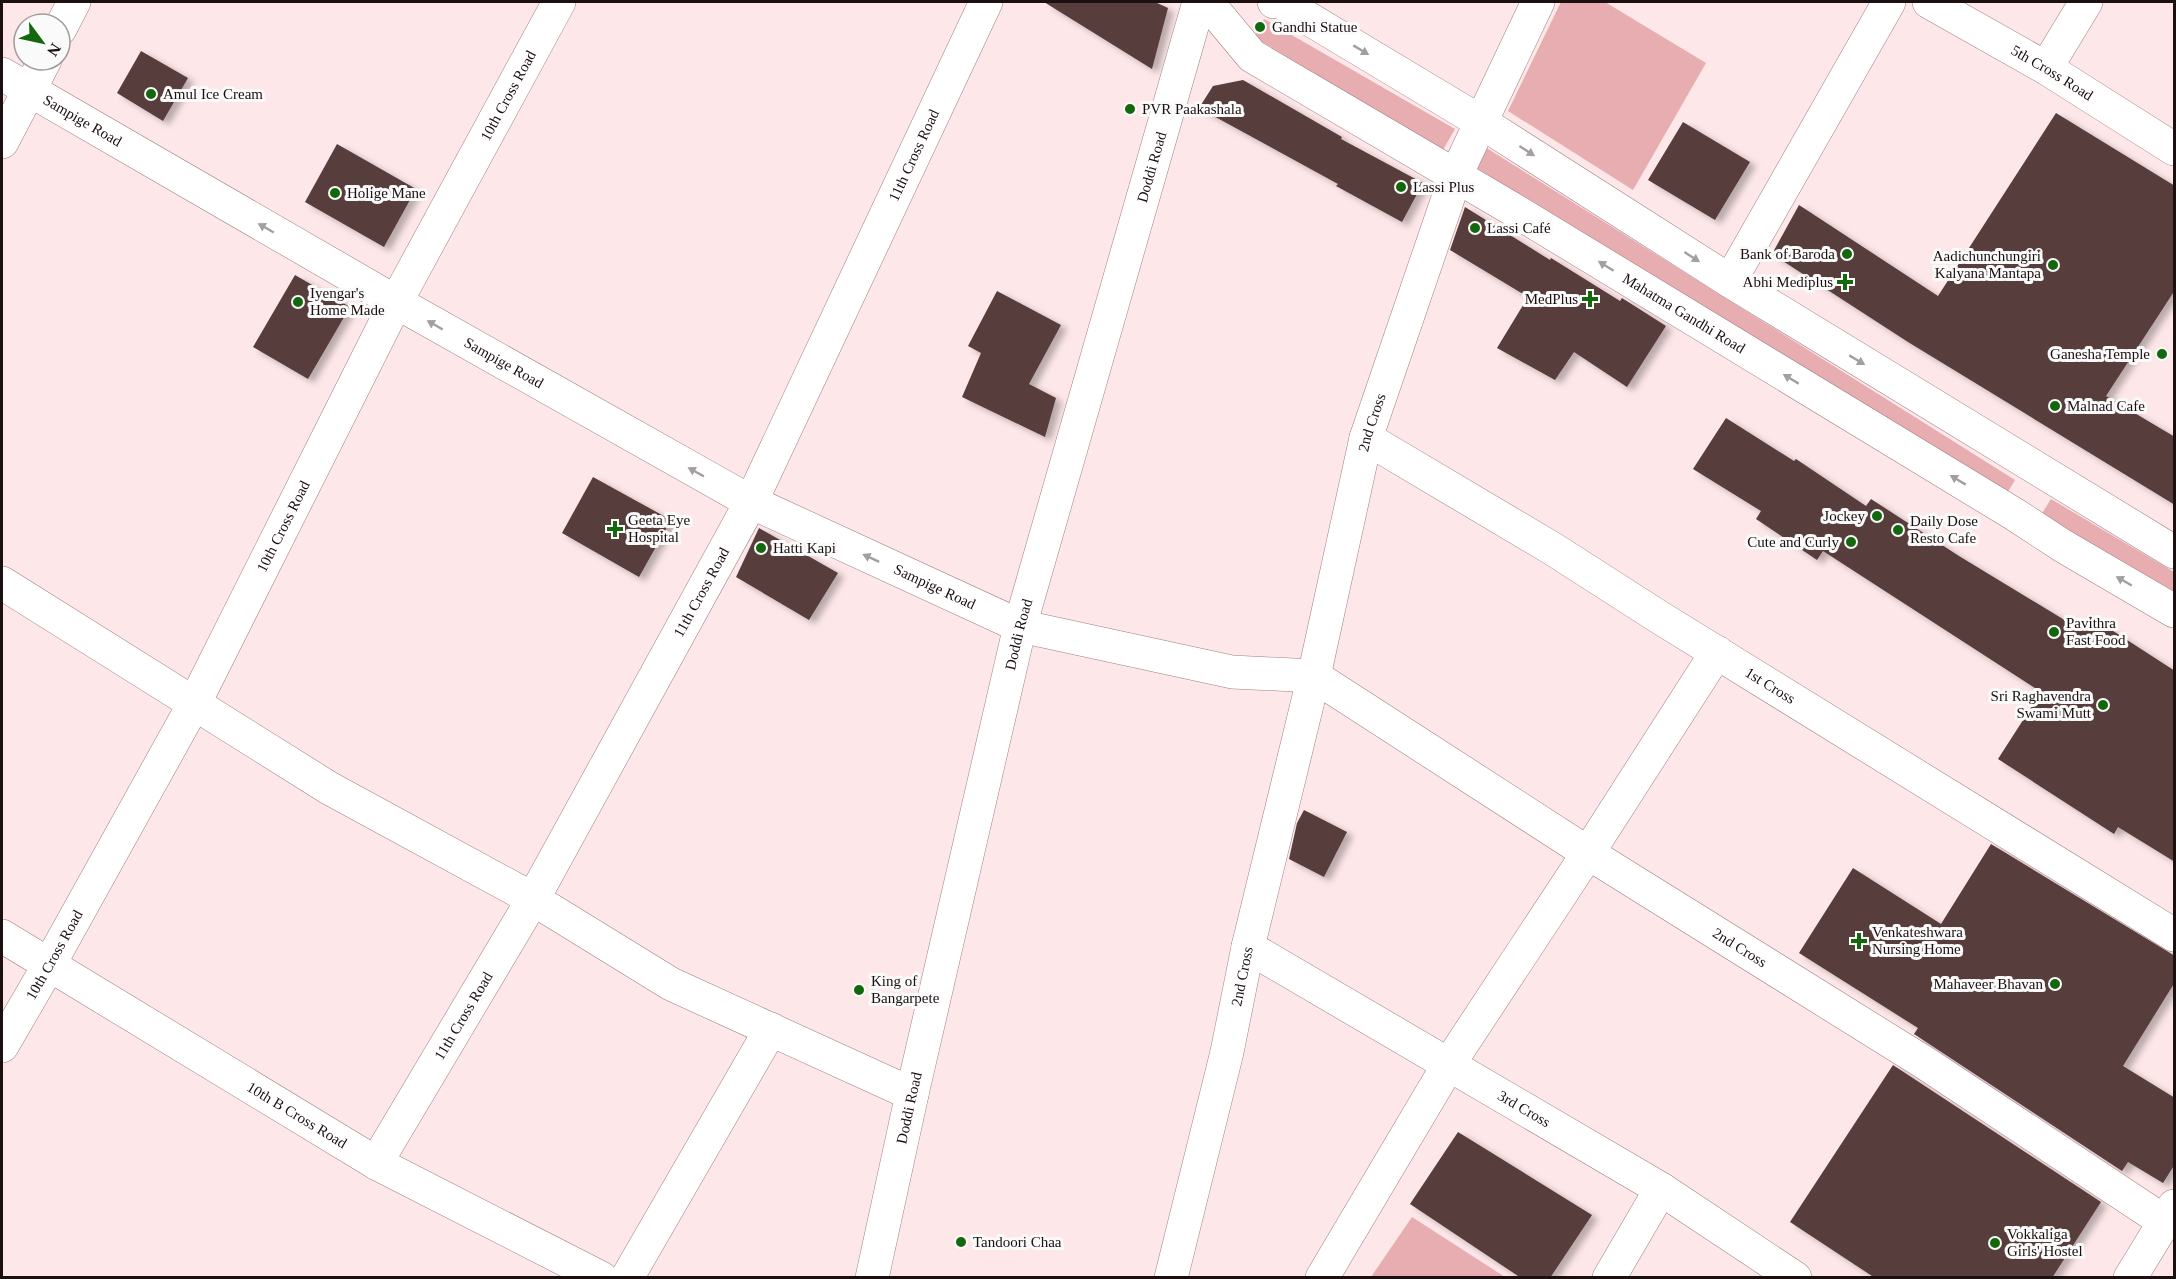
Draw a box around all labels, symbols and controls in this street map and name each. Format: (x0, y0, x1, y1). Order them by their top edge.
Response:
north arrow (12, 12, 72, 72)
place label: Gandhi Statue (1272, 19, 1358, 35)
marker: Gandhi Statue (1253, 20, 1267, 34)
text: N (44, 40, 64, 60)
street label: 5th Cross Road (2008, 42, 2096, 104)
one-way arrow (1353, 45, 1369, 56)
street label: 10th Cross Road (477, 47, 539, 143)
place label: Amul Ice Cream (163, 86, 263, 102)
marker: Amul Ice Cream (144, 87, 158, 101)
street label: Sampige Road (40, 92, 125, 150)
place label: PVR Paakashala (1142, 101, 1242, 117)
marker: PVR Paakashala (1123, 102, 1137, 116)
street label: 11th Cross Road (885, 107, 943, 204)
street label: Doddi Road (1134, 129, 1170, 204)
one-way arrow (1519, 146, 1535, 157)
place label: Lassi Plus (1413, 179, 1474, 195)
marker: Lassi Plus (1394, 180, 1408, 194)
place label: Holige Mane (347, 185, 426, 201)
marker: Holige Mane (328, 186, 342, 200)
place label: Lassi Café (1487, 220, 1551, 236)
marker: Lassi Café (1468, 221, 1482, 235)
one-way arrow (258, 222, 274, 233)
place label: Bank of Baroda (1740, 246, 1835, 262)
marker: Bank of Baroda (1840, 247, 1854, 261)
place label: Aadichunchungiri Kalyana Mantapa (1933, 248, 2041, 281)
one-way arrow (1683, 251, 1700, 262)
marker: Aadichunchungiri Kalyana Mantapa (2046, 258, 2060, 272)
one-way arrow (1598, 261, 1614, 272)
street label: Mahatma Gandhi Road (1620, 270, 1748, 357)
place label: Abhi Mediplus (1743, 274, 1833, 290)
marker: Abhi Mediplus (1838, 275, 1852, 289)
place label: Iyengar's Home Made (310, 285, 385, 318)
place label: MedPlus (1525, 291, 1578, 307)
marker: MedPlus (1583, 292, 1597, 306)
marker: Iyengar's Home Made (291, 295, 305, 309)
one-way arrow (426, 320, 443, 330)
street label: Sampige Road (462, 334, 547, 392)
place label: Ganesha Temple (2050, 346, 2150, 362)
marker: Ganesha Temple (2155, 347, 2169, 361)
one-way arrow (1849, 354, 1865, 365)
one-way arrow (1783, 373, 1799, 384)
street label: 2nd Cross (1355, 391, 1389, 453)
place label: Malnad Cafe (2067, 398, 2145, 414)
marker: Malnad Cafe (2048, 399, 2062, 413)
one-way arrow (688, 467, 705, 477)
one-way arrow (1950, 474, 1966, 485)
street label: 10th Cross Road (254, 478, 313, 575)
place label: Jockey (1823, 508, 1865, 524)
marker: Jockey (1870, 509, 1884, 523)
place label: Geeta Eye Hospital (628, 512, 690, 545)
place label: Daily Dose Resto Cafe (1910, 513, 1978, 546)
marker: Geeta Eye Hospital (606, 520, 624, 538)
marker: Daily Dose Resto Cafe (1891, 523, 1905, 537)
place label: Cute and Curly (1747, 534, 1839, 550)
marker: Cute and Curly (1844, 535, 1858, 549)
place label: Hatti Kapi (773, 540, 836, 556)
marker: Hatti Kapi (754, 541, 768, 555)
street label: 11th Cross Road (670, 544, 733, 640)
one-way arrow (863, 553, 880, 562)
street label: Sampige Road (891, 561, 978, 613)
one-way arrow (2116, 576, 2132, 587)
street label: Doddi Road (1002, 597, 1036, 672)
place label: Pavithra Fast Food (2066, 615, 2126, 648)
marker: Pavithra Fast Food (2047, 625, 2061, 639)
street label: 1st Cross (1742, 664, 1798, 707)
place label: Sri Raghavendra Swami Mutt (1991, 688, 2092, 721)
marker: Sri Raghavendra Swami Mutt (2096, 698, 2110, 712)
street label: 10th Cross Road (23, 907, 86, 1002)
place label: Venkateshwara Nursing Home (1872, 924, 1963, 957)
street label: 2nd Cross (1710, 925, 1770, 970)
marker: Venkateshwara Nursing Home (1850, 932, 1868, 950)
street label: 2nd Cross (1228, 945, 1256, 1008)
street label: 11th Cross Road (431, 969, 496, 1063)
place label: King of Bangarpete (871, 973, 940, 1006)
place label: Mahaveer Bhavan (1933, 976, 2043, 992)
marker: Mahaveer Bhavan (2048, 977, 2062, 991)
marker: King of Bangarpete (852, 983, 866, 997)
street label: Doddi Road (893, 1070, 925, 1145)
street label: 10th B Cross Road (244, 1079, 350, 1152)
street label: 3rd Cross (1495, 1087, 1553, 1130)
place label: Vokkaliga Girls' Hostel (2007, 1226, 2083, 1259)
place label: Tandoori Chaa (973, 1234, 1062, 1250)
marker: Tandoori Chaa (954, 1235, 968, 1249)
marker: Vokkaliga Girls' Hostel (1988, 1236, 2002, 1250)

